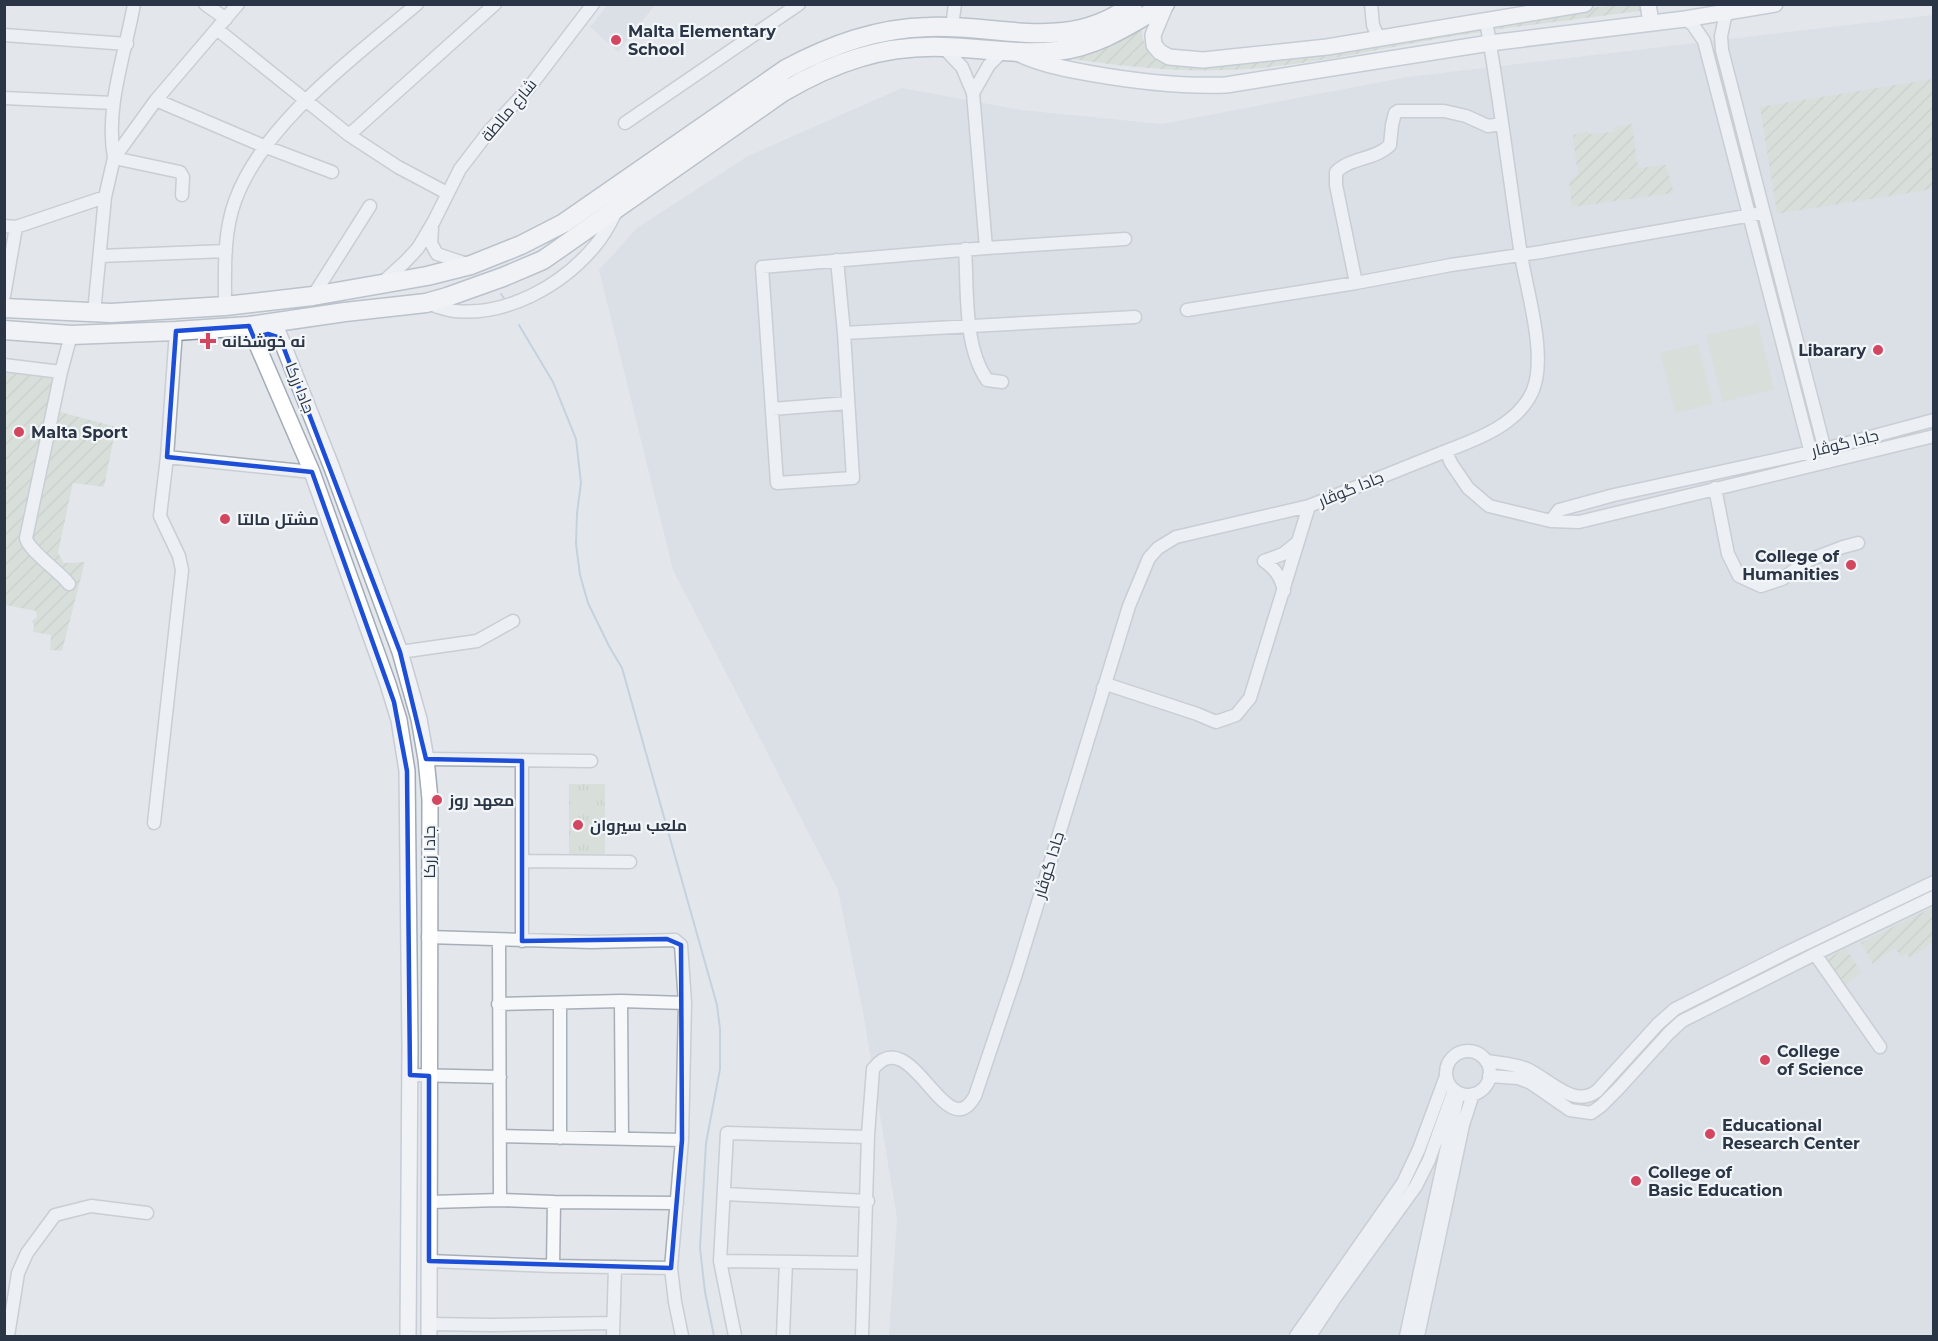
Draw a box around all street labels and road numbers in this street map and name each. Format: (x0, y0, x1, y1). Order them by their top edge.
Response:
street label: شارع مالطة (477, 75, 542, 146)
street label: جادا زرکا (281, 360, 319, 416)
street label: جادا گوڤار (1808, 425, 1881, 461)
street label: جادا گوڤار (1315, 467, 1386, 511)
street label: جادا زرکا (420, 826, 439, 878)
street label: جادا گوڤار (1030, 829, 1068, 901)

